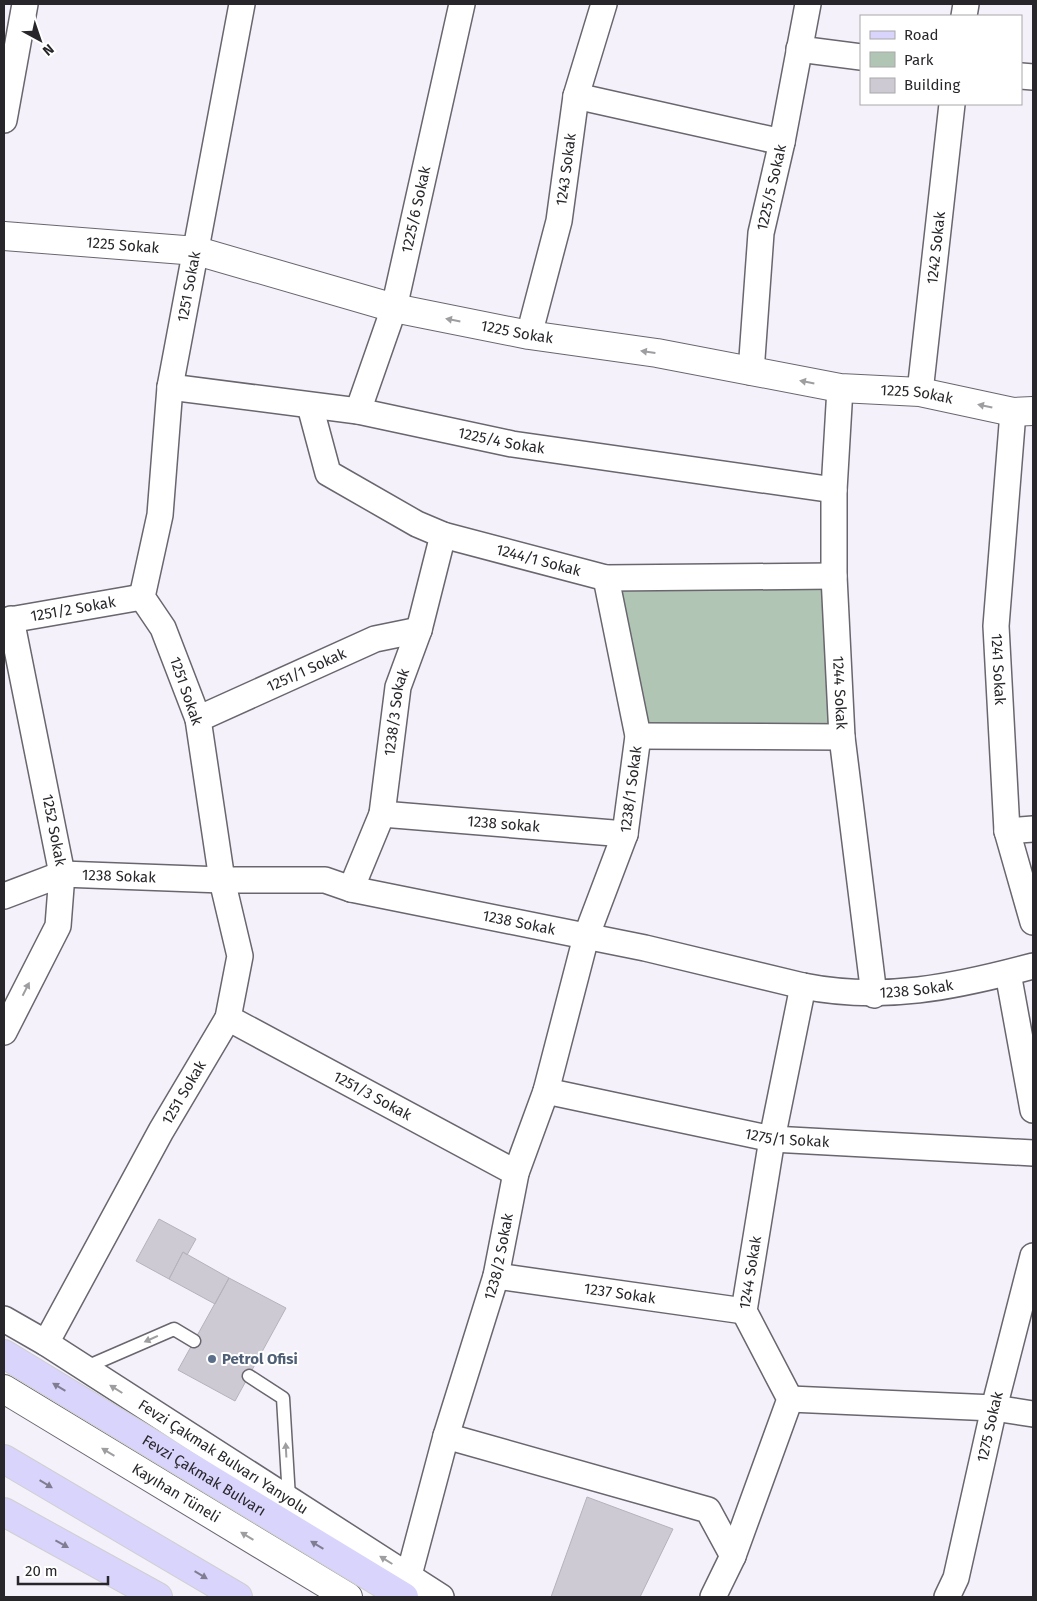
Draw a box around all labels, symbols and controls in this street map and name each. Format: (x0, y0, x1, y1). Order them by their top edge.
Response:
north arrow (15, 15, 65, 65)
legend (860, 15, 1022, 105)
text: Road (904, 26, 939, 44)
text: N (39, 40, 57, 59)
text: Park (904, 51, 934, 69)
text: Building (904, 76, 960, 94)
street label: 1243 Sokak (552, 132, 580, 207)
street label: 1225/5 Sokak (753, 142, 790, 232)
street label: 1225/6 Sokak (398, 164, 435, 255)
street label: 1242 Sokak (923, 210, 949, 285)
street label: 1225 Sokak (85, 233, 160, 257)
street label: 1251 Sokak (173, 250, 204, 323)
one-way arrow (445, 316, 461, 324)
street label: 1225 Sokak (479, 317, 555, 347)
one-way arrow (640, 348, 656, 356)
one-way arrow (799, 378, 815, 386)
street label: 1225 Sokak (880, 381, 955, 408)
one-way arrow (978, 402, 993, 410)
street label: 1225/4 Sokak (456, 424, 546, 458)
street label: 1244/1 Sokak (494, 540, 583, 580)
street label: 1251/2 Sokak (29, 593, 117, 625)
street label: 1241 Sokak (987, 633, 1009, 706)
street label: 1251/1 Sokak (264, 644, 349, 696)
street label: 1251 Sokak (166, 654, 206, 728)
street label: 1244 Sokak (829, 655, 851, 730)
street label: 1238/3 Sokak (380, 666, 413, 757)
street label: 1238/1 Sokak (616, 745, 646, 834)
street label: 1252 Sokak (38, 793, 70, 868)
street label: 1238 sokak (467, 812, 541, 836)
street label: 1238 Sokak (82, 866, 156, 887)
street label: 1238 Sokak (481, 907, 557, 939)
street label: 1238 Sokak (879, 976, 955, 1002)
one-way arrow (22, 982, 30, 996)
street label: 1251 Sokak (158, 1057, 210, 1128)
street label: 1251/3 Sokak (330, 1067, 415, 1124)
street label: 1275/1 Sokak (743, 1124, 830, 1151)
street label: 1238/2 Sokak (480, 1211, 517, 1302)
street label: 1244 Sokak (735, 1234, 765, 1310)
street label: 1237 Sokak (583, 1280, 657, 1307)
one-way arrow (144, 1335, 158, 1343)
place label: Petrol Ofisi (222, 1350, 298, 1368)
marker: Petrol Ofisi (206, 1353, 218, 1365)
one-way arrow (52, 1383, 65, 1392)
one-way arrow (110, 1384, 123, 1393)
street label: 1275 Sokak (973, 1389, 1007, 1464)
street label: Fevzi Çakmak Bulvarı Yanyolu (134, 1397, 312, 1517)
street label: Fevzi Çakmak Bulvarı (139, 1431, 269, 1519)
one-way arrow (281, 1442, 289, 1458)
one-way arrow (101, 1447, 114, 1456)
street label: Kayıhan Tüneli (129, 1460, 223, 1526)
one-way arrow (39, 1479, 52, 1488)
one-way arrow (240, 1531, 253, 1540)
one-way arrow (54, 1540, 69, 1548)
one-way arrow (311, 1540, 324, 1549)
scale bar (18, 1554, 108, 1586)
one-way arrow (379, 1556, 393, 1565)
text: 20 m (25, 1562, 58, 1580)
one-way arrow (194, 1571, 207, 1580)

